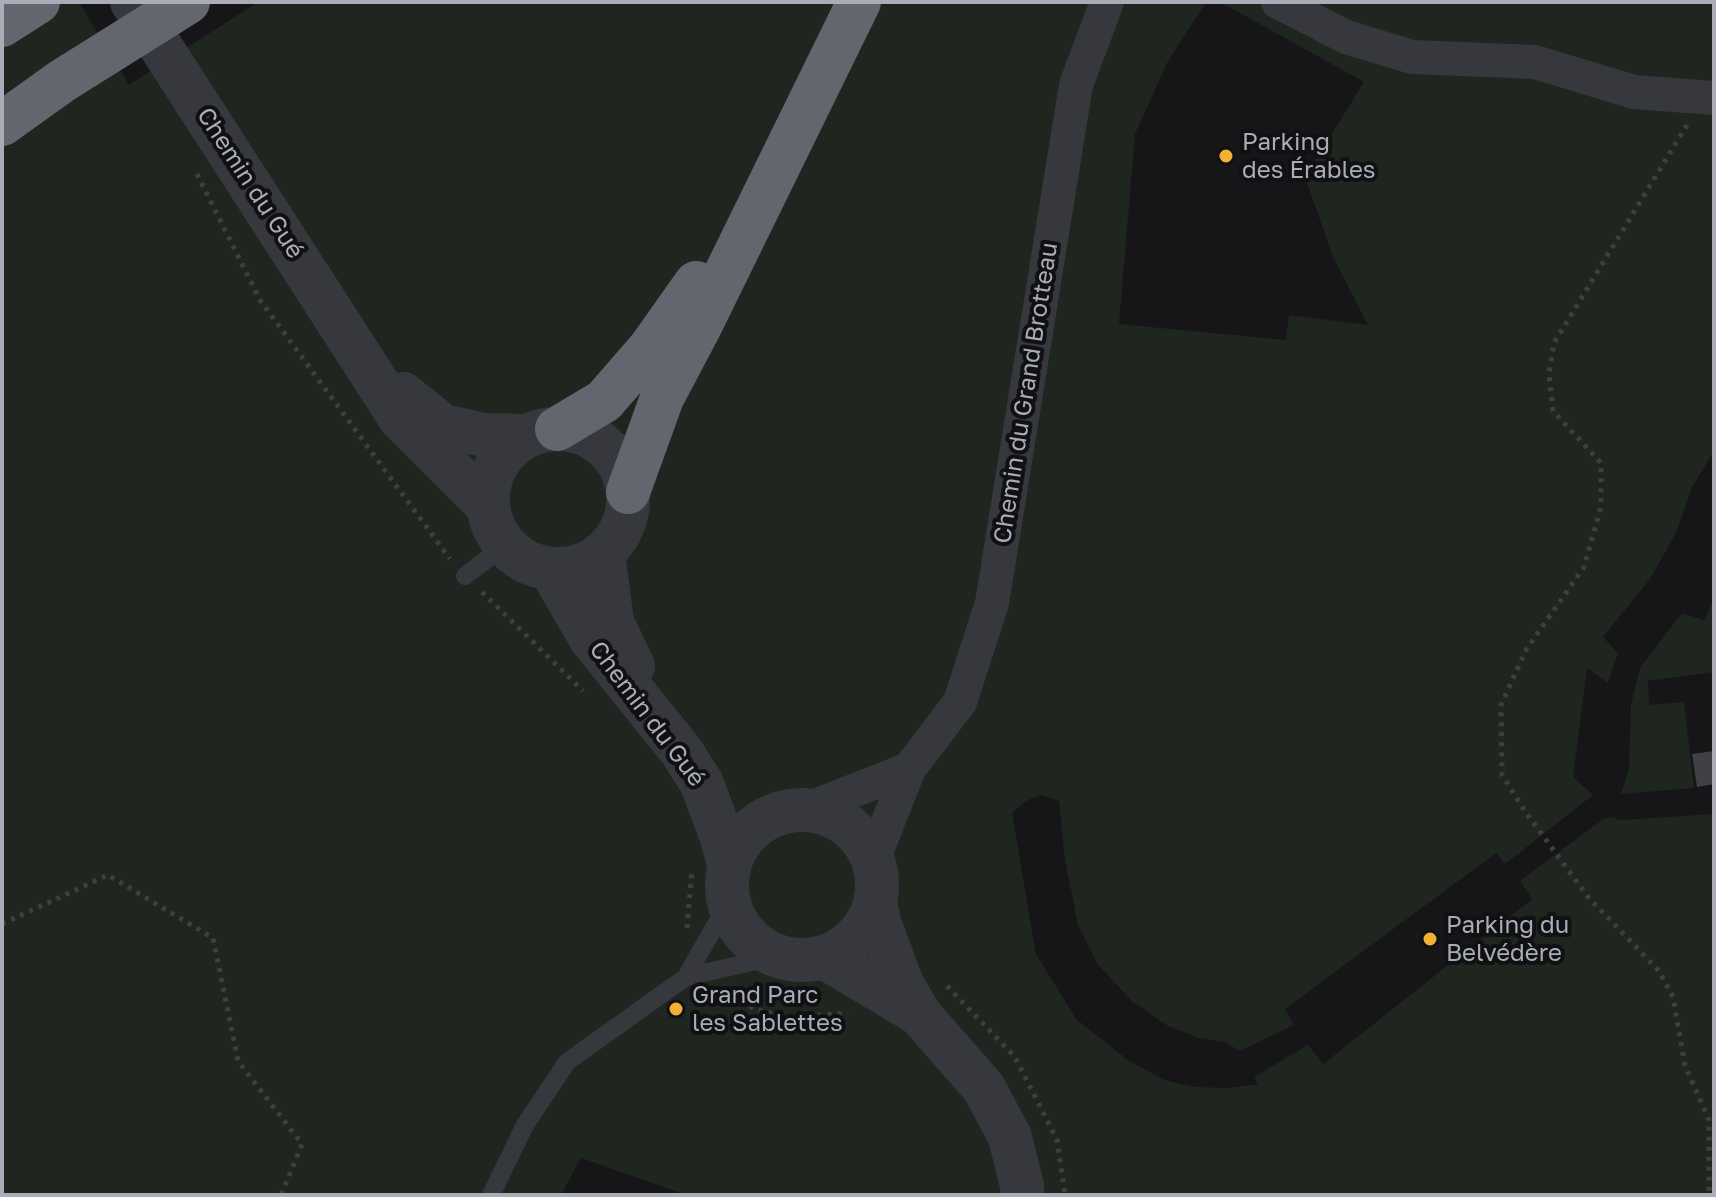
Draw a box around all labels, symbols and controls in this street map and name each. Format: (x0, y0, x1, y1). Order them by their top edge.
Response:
street label: Chemin du Gué (191, 102, 309, 264)
place label: Parking des Érables (1242, 128, 1376, 184)
marker: Parking des Érables (1217, 147, 1235, 165)
street label: Chemin du Grand Brotteau (988, 240, 1064, 546)
street label: Chemin du Gué (583, 636, 711, 792)
place label: Parking du Belvédère (1446, 911, 1569, 967)
marker: Parking du Belvédère (1421, 930, 1439, 948)
place label: Grand Parc les Sablettes (692, 981, 843, 1037)
marker: Grand Parc les Sablettes (667, 1000, 685, 1018)

